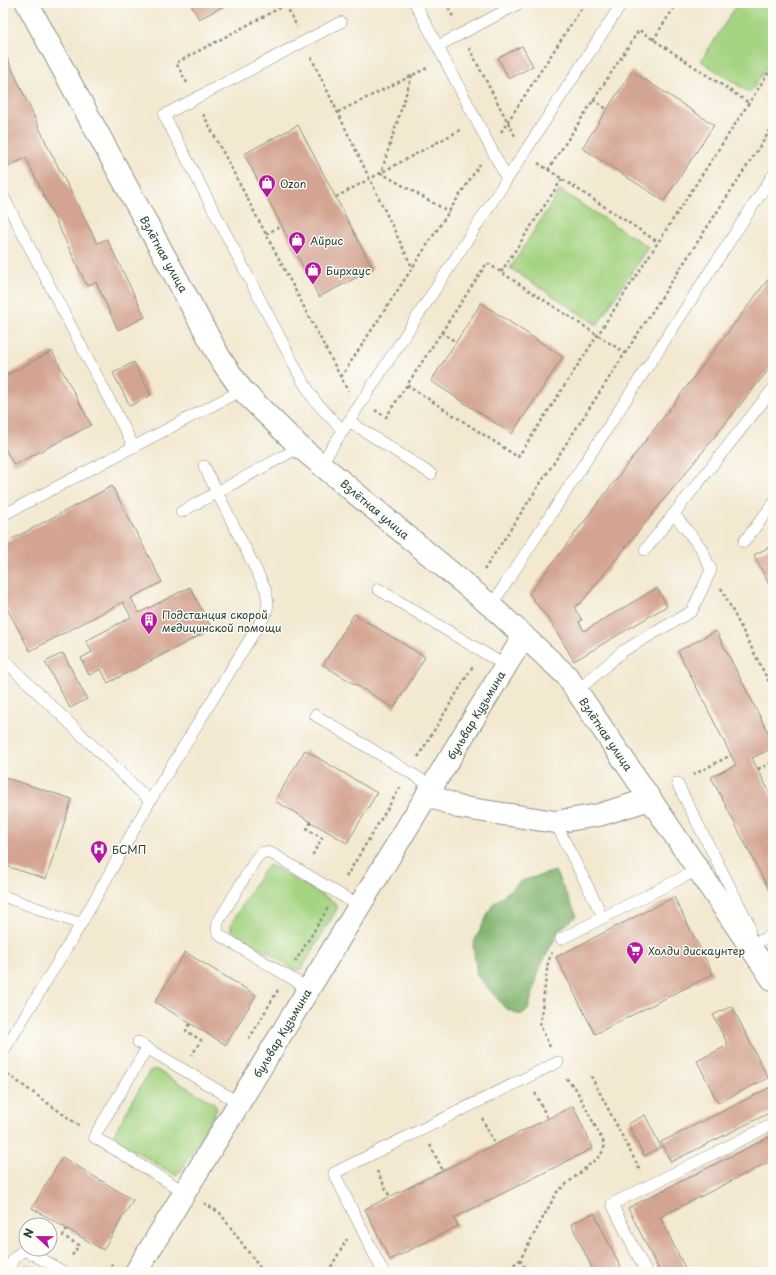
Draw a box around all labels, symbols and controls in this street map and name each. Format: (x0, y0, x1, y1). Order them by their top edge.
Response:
shop icon: Ozon (257, 173, 277, 198)
place label: Ozon (280, 175, 306, 192)
street label: Взлётная улица (136, 213, 192, 295)
shop icon: Айрис (287, 230, 307, 255)
place label: Айрис (310, 232, 344, 249)
shop icon: Бирхаус (303, 260, 323, 285)
place label: Бирхаус (326, 262, 371, 279)
street label: Взлётная улица (337, 475, 413, 543)
place label: Подстанция скорой медицинской помощи (162, 606, 281, 636)
building icon: Подстанция скорой медицинской помощи (139, 610, 159, 635)
street label: бульвар Кузьмина (443, 667, 509, 763)
street label: Взлётная улица (575, 694, 637, 774)
hospital icon: БСМП (89, 839, 109, 864)
place label: БСМП (112, 841, 146, 858)
supermarket icon: Холди дискаунтер (625, 940, 645, 965)
place label: Холди дискаунтер (648, 942, 745, 959)
street label: бульвар Кузьмина (249, 985, 315, 1081)
north arrow (18, 1217, 58, 1257)
text: N (19, 1226, 38, 1240)

